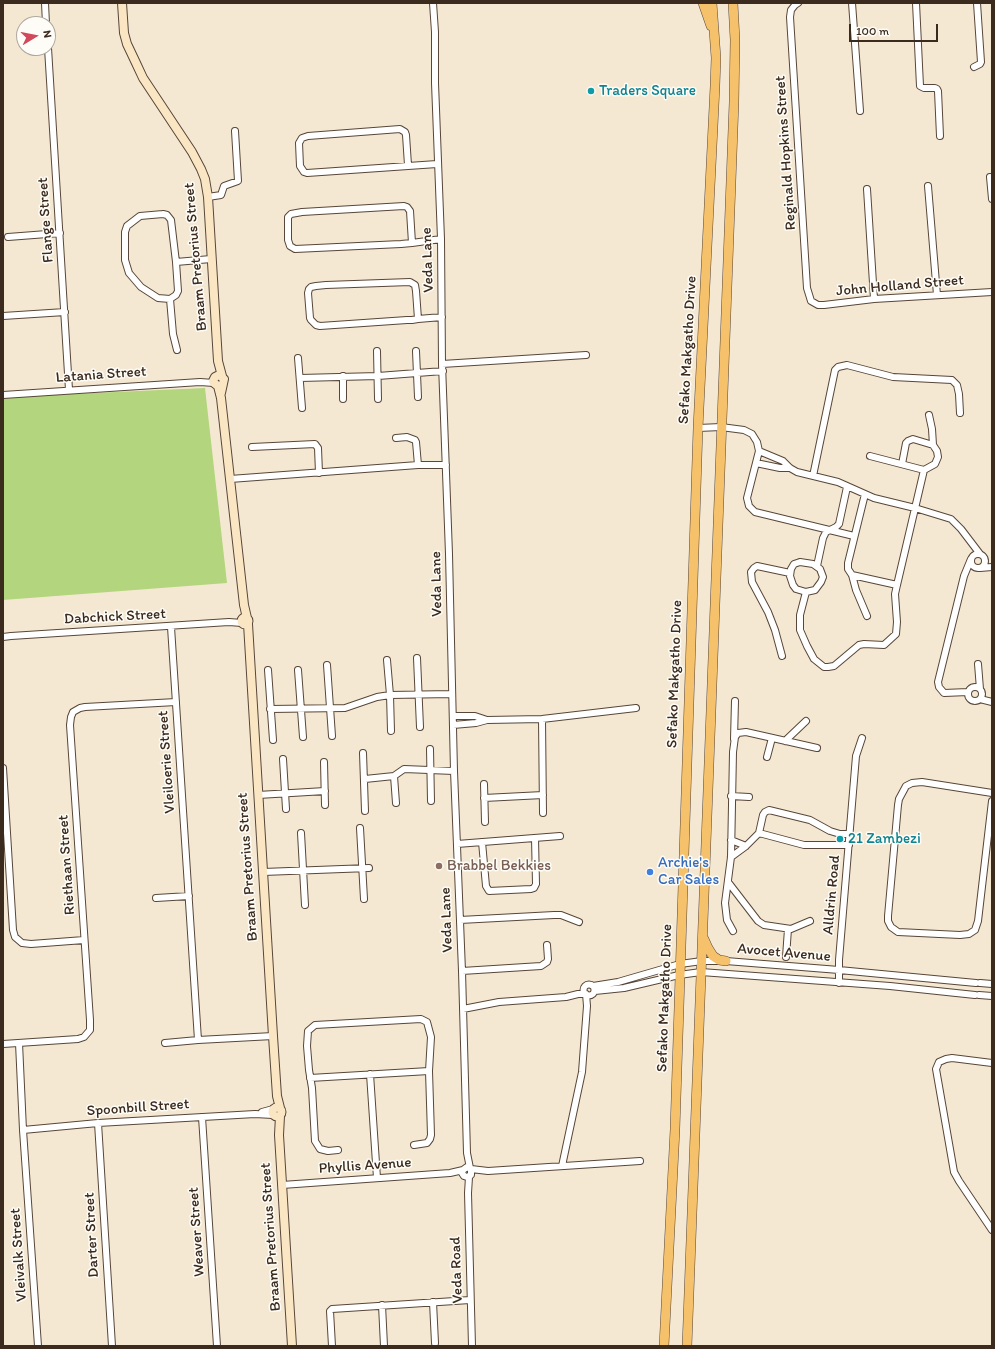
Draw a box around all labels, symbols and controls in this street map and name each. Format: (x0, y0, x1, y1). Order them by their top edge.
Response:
north arrow (16, 16, 56, 56)
scale bar (851, 16, 940, 42)
text: 100 m (856, 24, 889, 38)
text: N (40, 29, 54, 39)
street label: Reginald Hopkins Street (772, 75, 800, 231)
place label: Traders Square (599, 82, 696, 100)
marker: Traders Square (586, 86, 596, 96)
street label: Flange Street (34, 177, 58, 263)
street label: Braam Pretorius Street (181, 182, 211, 332)
street label: Veda Lane (418, 227, 438, 293)
street label: John Holland Street (836, 271, 964, 301)
street label: Sefako Makgatho Drive (675, 276, 701, 424)
street label: Latania Street (55, 363, 147, 387)
street label: Veda Lane (427, 551, 447, 617)
street label: Sefako Makgatho Drive (663, 600, 687, 748)
street label: Dabchick Street (64, 605, 166, 629)
street label: Vleiloerie Street (154, 710, 180, 814)
street label: Braam Pretorius Street (234, 792, 262, 942)
street label: Riethaan Street (55, 814, 79, 916)
place label: 21 Zambezi (848, 830, 921, 848)
marker: 21 Zambezi (835, 834, 845, 844)
place label: Archie's Car Sales (658, 854, 719, 889)
street label: Alldrin Road (820, 855, 844, 935)
place label: Brabbel Bekkies (447, 857, 551, 875)
marker: Brabbel Bekkies (434, 861, 444, 871)
marker: Archie's Car Sales (645, 867, 655, 877)
street label: Veda Lane (437, 887, 457, 953)
street label: Sefako Makgatho Drive (653, 924, 677, 1072)
street label: Avocet Avenue (737, 940, 831, 966)
street label: Spoonbill Street (86, 1095, 190, 1121)
street label: Phyllis Avenue (318, 1154, 412, 1178)
street label: Braam Pretorius Street (257, 1162, 285, 1312)
street label: Weaver Street (185, 1187, 209, 1277)
street label: Darter Street (81, 1192, 103, 1278)
street label: Vleivalk Street (7, 1208, 31, 1302)
street label: Veda Road (447, 1236, 467, 1304)

